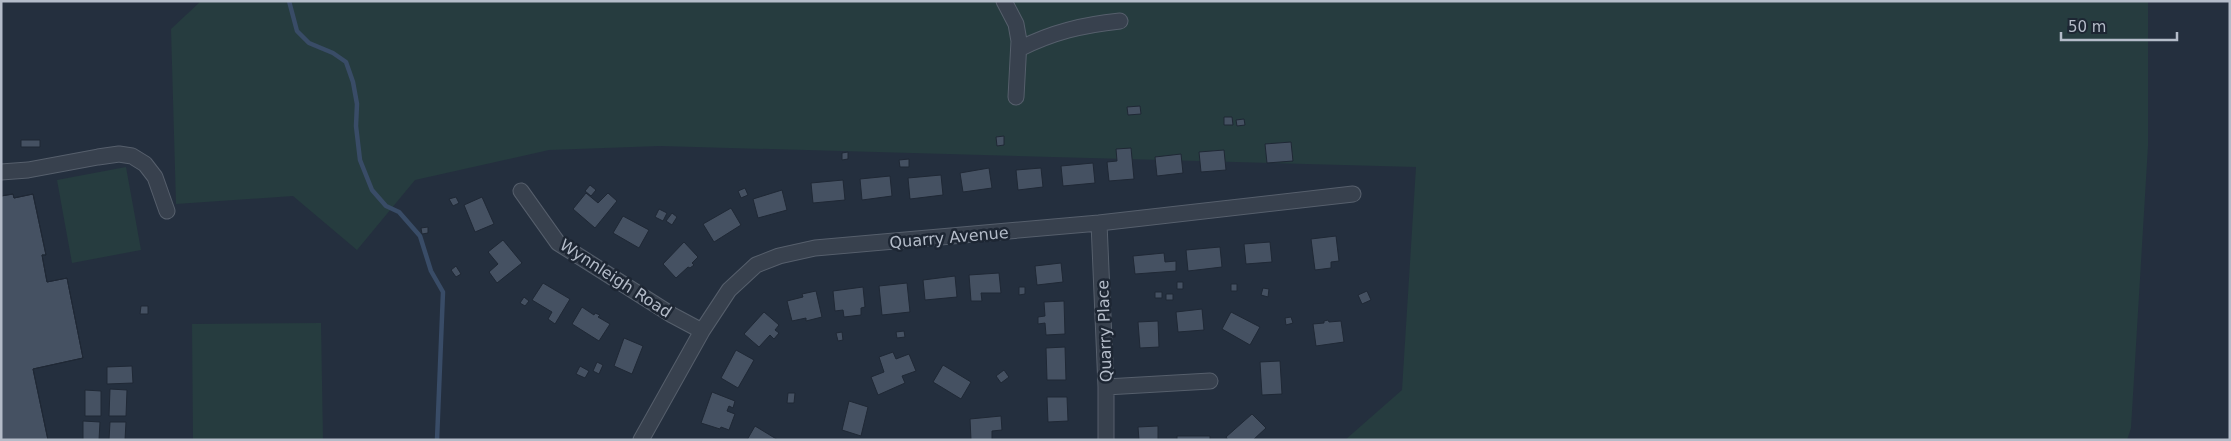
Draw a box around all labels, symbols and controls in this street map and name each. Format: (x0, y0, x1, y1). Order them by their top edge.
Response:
scale bar (2061, 10, 2177, 42)
text: 50 m (2068, 18, 2106, 36)
street label: Quarry Avenue (889, 223, 1009, 252)
street label: Wynnleigh Road (556, 235, 675, 322)
street label: Quarry Place (1093, 279, 1116, 383)

